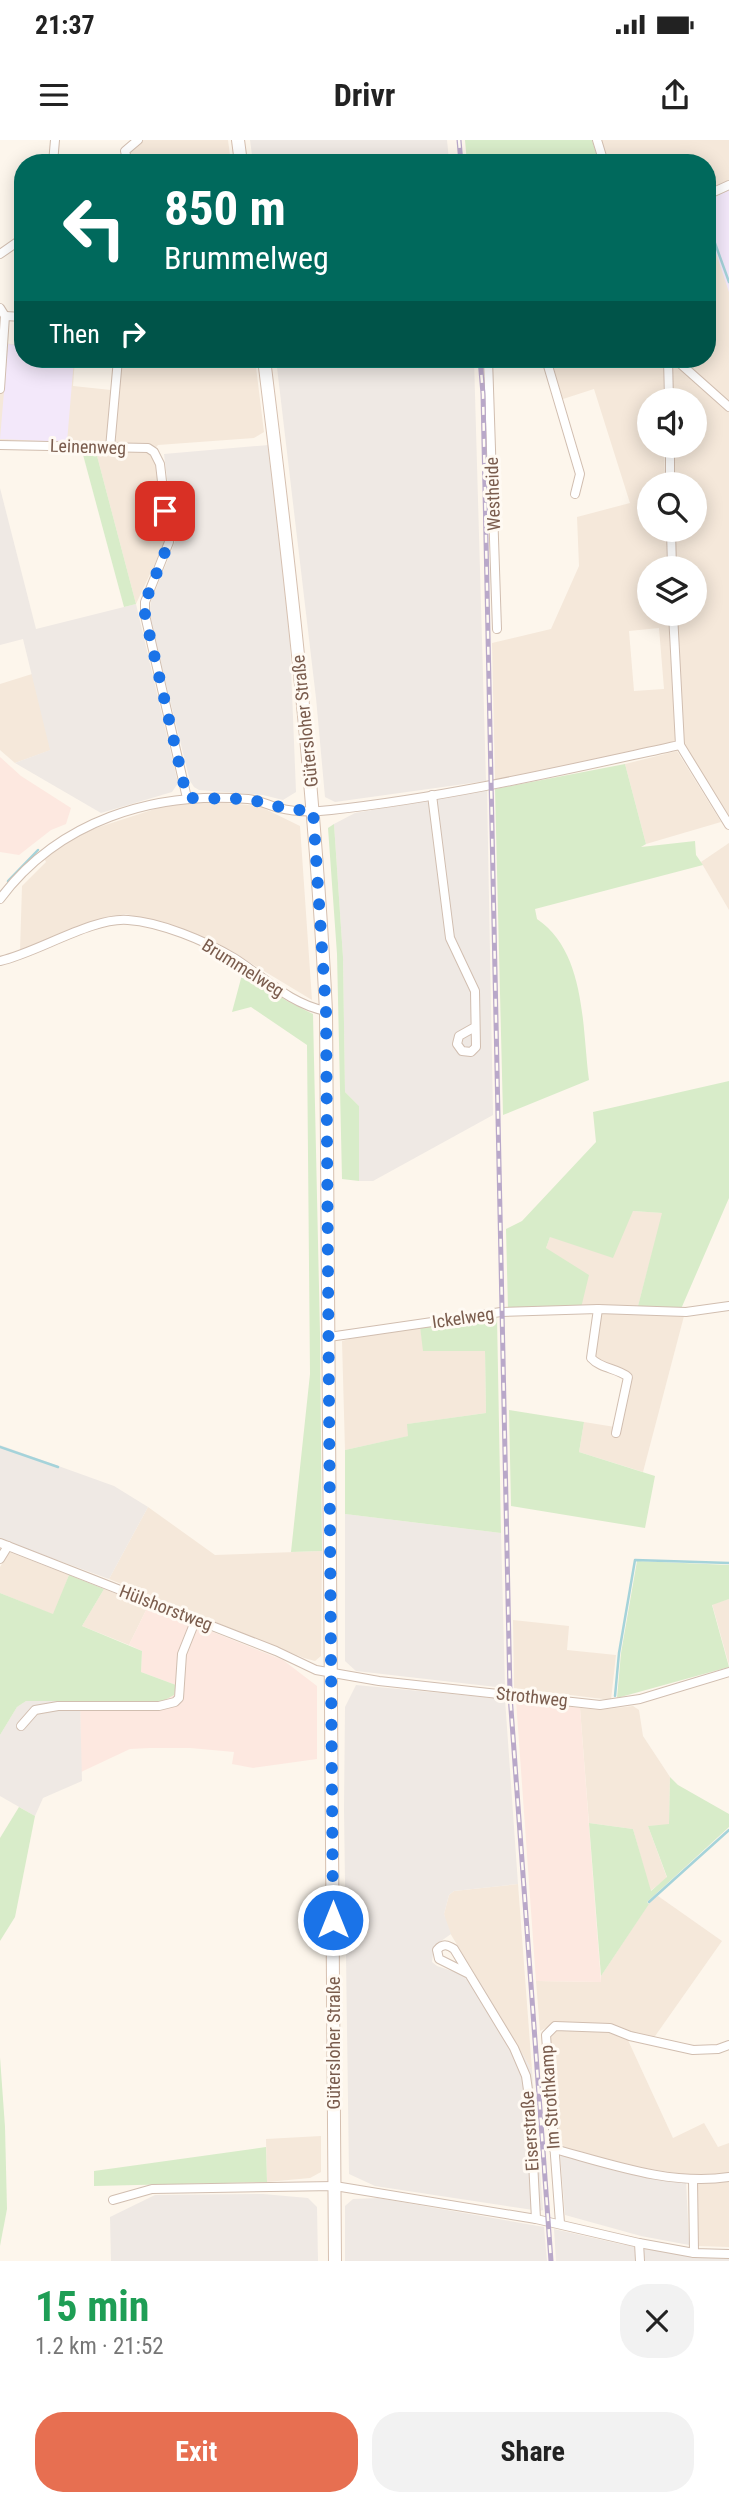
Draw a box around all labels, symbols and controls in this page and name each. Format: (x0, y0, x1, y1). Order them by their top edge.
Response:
text: 21:37 (35, 10, 95, 40)
icon: menu (35, 76, 73, 114)
text: Drivr (334, 76, 395, 114)
icon: share (656, 76, 694, 114)
text: 850 m (164, 180, 286, 237)
icon: left (49, 182, 140, 273)
text: Brummelweg (164, 239, 329, 277)
icon: right (114, 315, 152, 353)
text: Then (49, 319, 100, 349)
map controls (637, 388, 707, 626)
button: sound (637, 388, 707, 458)
street label: Leinenweg (50, 435, 126, 458)
street label: Westheide (481, 457, 504, 531)
button: search (637, 472, 707, 542)
pin (135, 481, 195, 541)
icon: arrive (146, 492, 184, 530)
button: layers (637, 556, 707, 626)
street label: Gütersloher Straße (287, 654, 322, 788)
street label: Brummelweg (198, 934, 288, 1001)
street label: Ickelweg (431, 1303, 495, 1332)
street label: Hülshorstweg (117, 1580, 216, 1635)
street label: Strothweg (495, 1682, 569, 1711)
position arrow (296, 1883, 370, 1957)
street label: Gütersloher Straße (323, 1977, 344, 2109)
street label: Im Strothkamp (535, 2044, 564, 2150)
street label: Eiserstraße (516, 2090, 543, 2172)
text: 15 min (35, 2282, 150, 2331)
button: close (620, 2284, 694, 2358)
text: 1.2 km · 21:52 (35, 2333, 164, 2360)
button: Exit (35, 2412, 358, 2492)
button: Share (372, 2412, 694, 2492)

